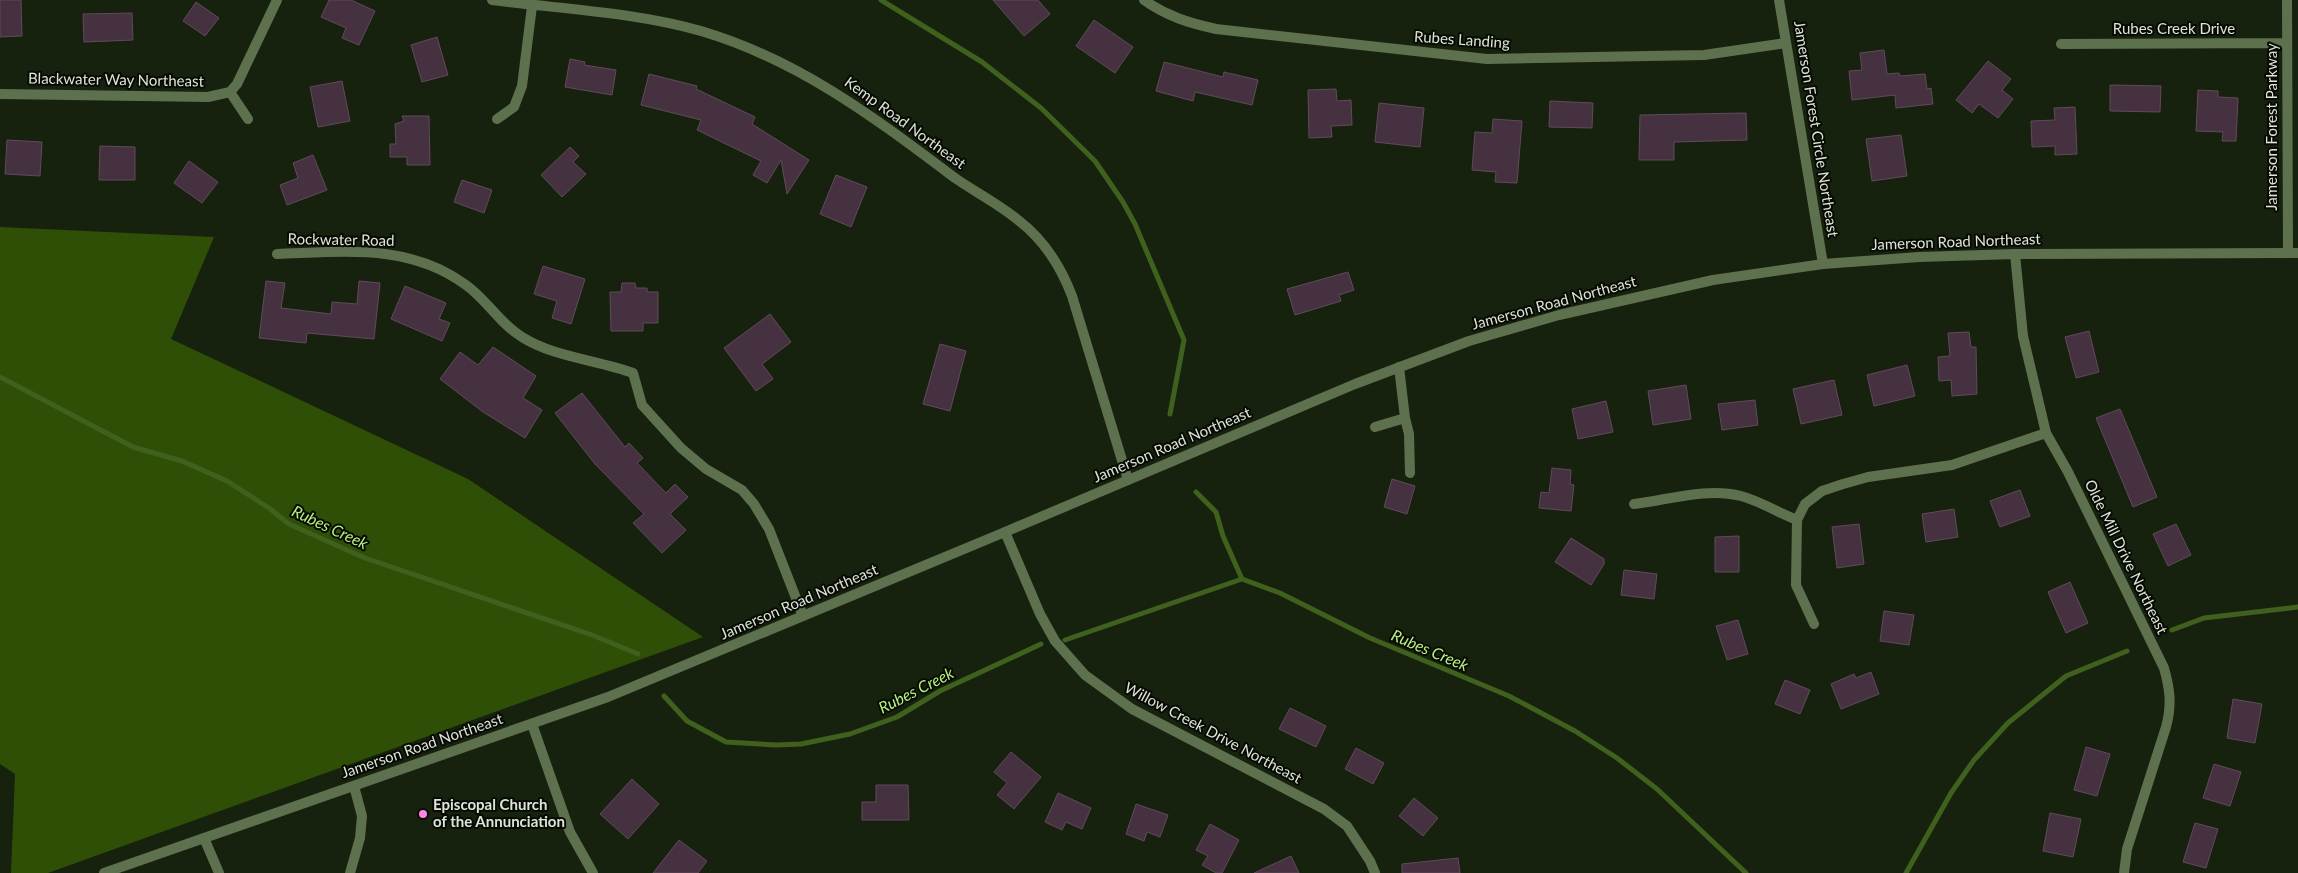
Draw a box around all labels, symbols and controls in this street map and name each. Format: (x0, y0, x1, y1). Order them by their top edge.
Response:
street label: Jamerson Forest Circle Northeast (1791, 19, 1843, 239)
street label: Rubes Creek Drive (2113, 19, 2235, 37)
street label: Rubes Landing (1414, 27, 1511, 51)
street label: Jamerson Forest Parkway (2262, 43, 2280, 211)
street label: Blackwater Way Northeast (28, 68, 205, 90)
street label: Kemp Road Northeast (842, 72, 970, 172)
street label: Rockwater Road (287, 229, 395, 249)
street label: Jamerson Road Northeast (1871, 229, 2042, 253)
street label: Jamerson Road Northeast (1469, 271, 1639, 333)
street label: Jamerson Road Northeast (1090, 402, 1254, 486)
street label: Olde Mill Drive Northeast (2082, 476, 2172, 637)
water label: Rubes Creek (289, 501, 372, 553)
street label: Jamerson Road Northeast (717, 559, 881, 643)
water label: Rubes Creek (1389, 625, 1472, 674)
water label: Rubes Creek (875, 662, 957, 717)
street label: Willow Creek Drive Northeast (1122, 678, 1306, 787)
street label: Jamerson Road Northeast (339, 709, 505, 781)
place label: Episcopal Church of the Annunciation (433, 795, 565, 830)
marker: Episcopal Church of the Annunciation (417, 808, 429, 820)

